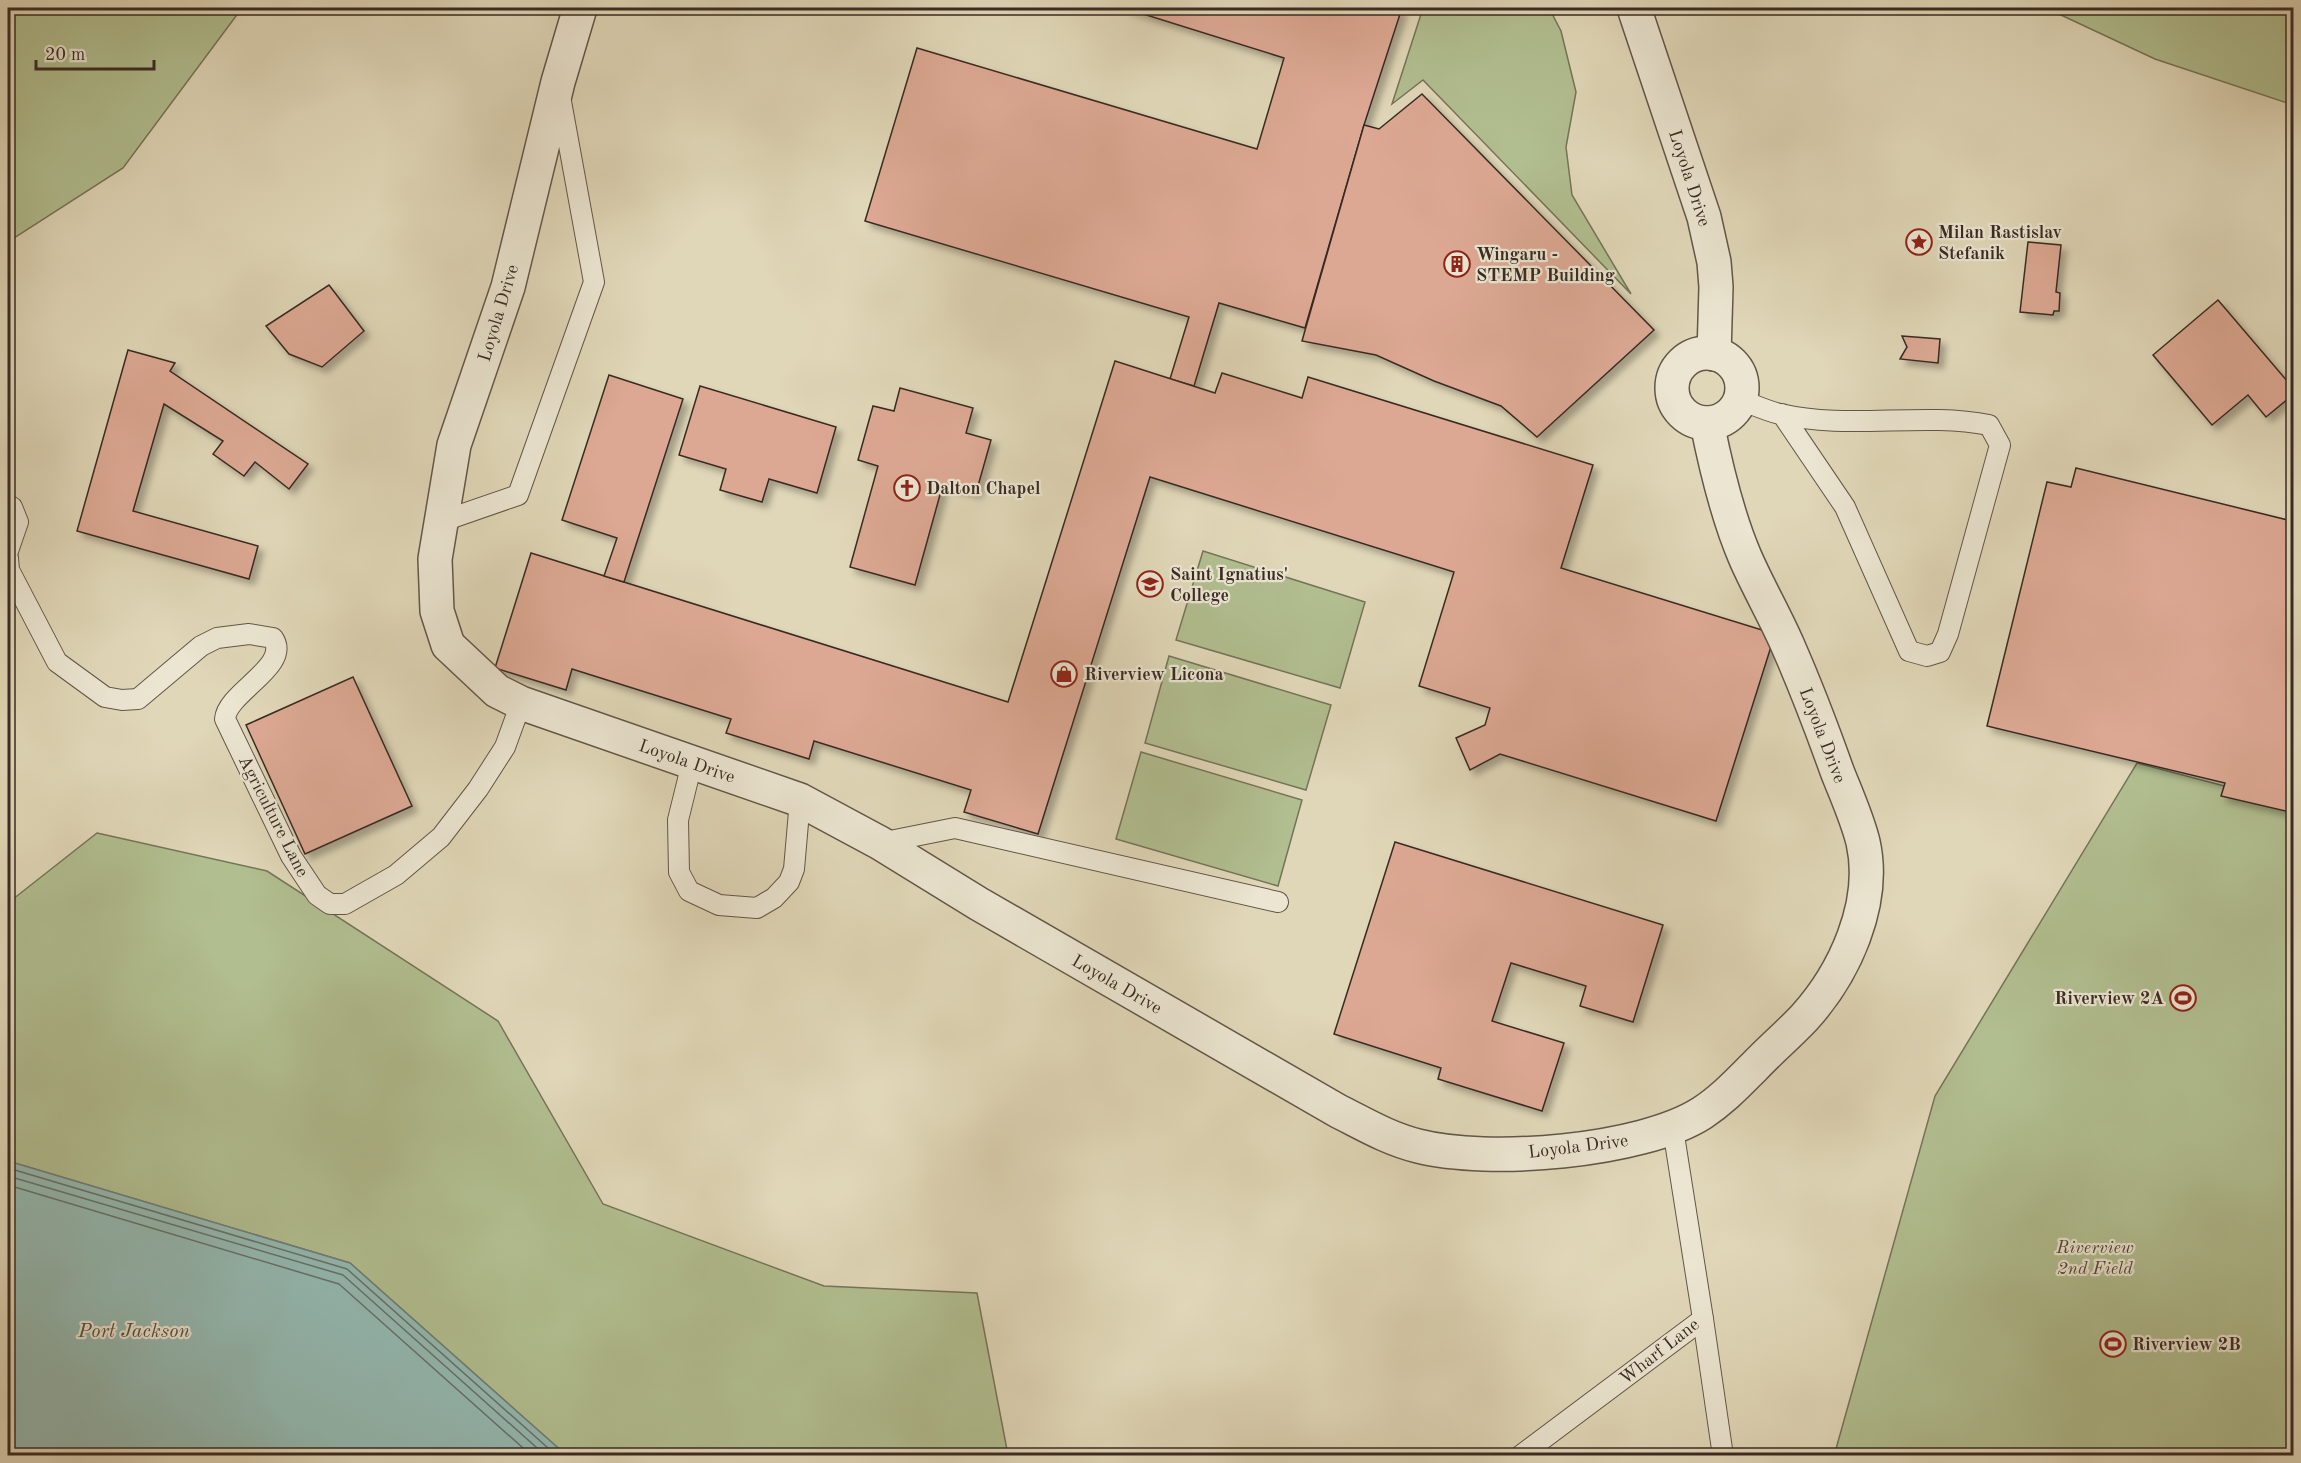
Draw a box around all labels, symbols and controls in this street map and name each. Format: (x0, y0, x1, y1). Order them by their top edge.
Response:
scale bar (36, 33, 154, 71)
text: 20 m (45, 46, 85, 64)
street label: Loyola Drive (1665, 128, 1713, 229)
place label: Milan Rastislav Stefanik (1938, 224, 2062, 263)
place icon: Milan Rastislav Stefanik (1904, 227, 1934, 257)
place label: Wingaru - STEMP Building (1476, 246, 1615, 285)
building icon: Wingaru - STEMP Building (1442, 249, 1472, 279)
street label: Loyola Drive (476, 263, 522, 364)
church icon: Dalton Chapel (892, 473, 922, 503)
place label: Dalton Chapel (926, 480, 1041, 498)
place label: Saint Ignatius' College (1170, 566, 1288, 605)
school or university icon: Saint Ignatius' College (1135, 569, 1165, 599)
shop icon: Riverview Licona (1049, 659, 1079, 689)
place label: Riverview Licona (1084, 666, 1224, 684)
street label: Loyola Drive (1796, 685, 1848, 786)
street label: Loyola Drive (636, 737, 737, 787)
street label: Agriculture Lane (235, 753, 311, 880)
street label: Loyola Drive (1068, 952, 1165, 1018)
sports icon: Riverview 2A (2168, 983, 2198, 1013)
place label: Riverview 2A (2054, 990, 2164, 1008)
street label: Loyola Drive (1527, 1132, 1629, 1162)
park label: Riverview 2nd Field (2055, 1239, 2134, 1278)
street label: Wharf Lane (1617, 1315, 1703, 1388)
water label: Port Jackson (77, 1322, 190, 1342)
sports icon: Riverview 2B (2098, 1329, 2128, 1359)
place label: Riverview 2B (2132, 1336, 2241, 1354)

